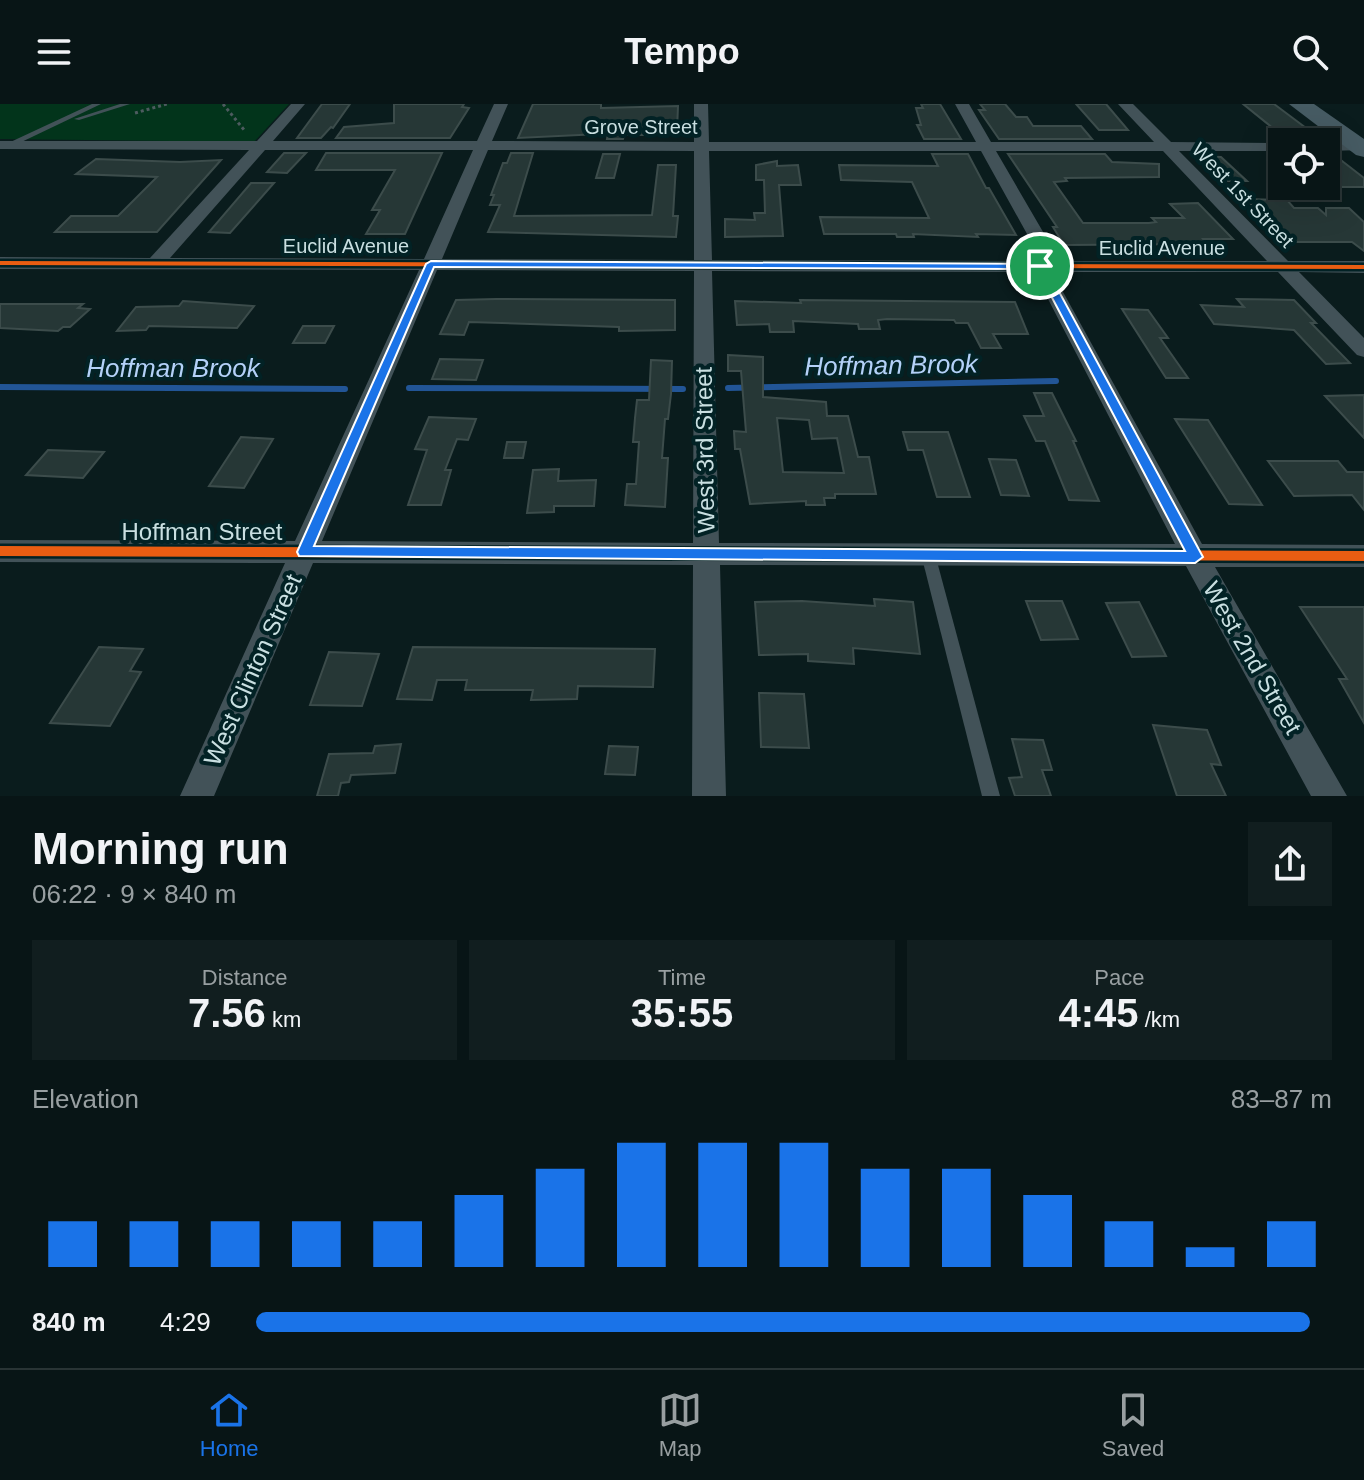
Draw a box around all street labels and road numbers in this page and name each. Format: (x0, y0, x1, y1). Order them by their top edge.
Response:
street label: Grove Street (584, 116, 698, 138)
street label: West 1st Street (1188, 138, 1299, 252)
street label: Euclid Avenue (283, 235, 409, 257)
street label: Euclid Avenue (1099, 237, 1225, 259)
street label: West 3rd Street (690, 366, 719, 533)
street label: Hoffman Street (122, 518, 283, 545)
street label: West Clinton Street (198, 570, 307, 770)
street label: West 2nd Street (1198, 577, 1307, 739)

